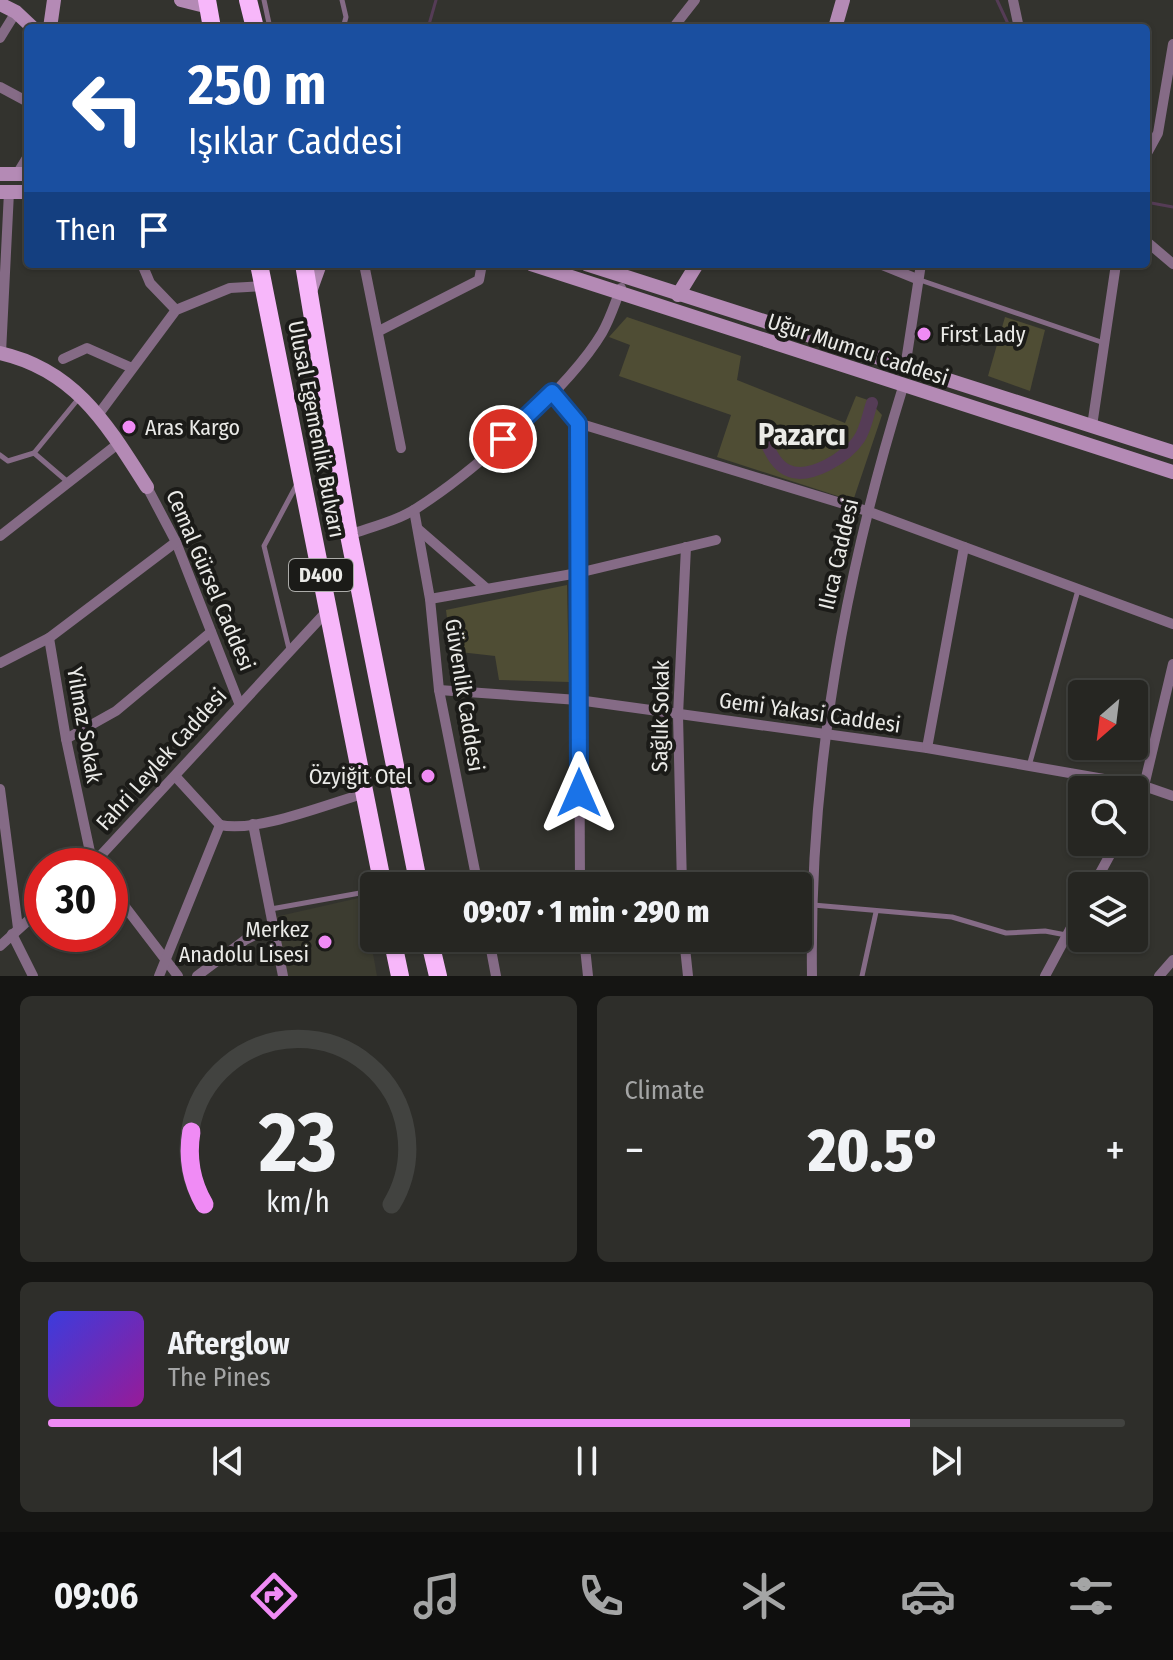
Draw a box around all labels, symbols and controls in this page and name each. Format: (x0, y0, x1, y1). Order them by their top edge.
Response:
text: 250 m (188, 52, 326, 119)
icon: left (56, 56, 160, 160)
text: Işıklar Caddesi (188, 120, 403, 164)
icon: arrive (132, 208, 176, 252)
text: Then (56, 212, 116, 248)
street label: Uğur Mumcu Caddesi (764, 308, 952, 391)
street label: Ulusal Egemenlik Bulvarı (282, 318, 351, 540)
place label: First Lady (940, 321, 1026, 348)
marker: First Lady (915, 325, 933, 343)
pin (469, 405, 537, 473)
place label: Aras Kargo (145, 414, 240, 441)
icon: arrive (481, 417, 525, 461)
district label: Pazarcı (758, 417, 846, 453)
marker: Aras Kargo (120, 418, 138, 436)
street label: Cemal Gürsel Caddesi (160, 486, 261, 675)
street label: Ilıca Caddesi (813, 496, 864, 612)
road number: D400 (289, 559, 353, 591)
street label: Güvenlik Caddesi (439, 617, 490, 773)
street label: Sağlık Sokak (646, 659, 675, 772)
street label: Yilmaz Sokak (61, 665, 108, 786)
north arrow (1068, 680, 1148, 760)
map controls (1068, 680, 1148, 952)
street label: Fahri Leylek Caddesi (90, 683, 232, 836)
street label: Gemi Yakasi Caddesi (717, 686, 902, 739)
position arrow (537, 751, 621, 835)
place label: Özyiğit Otel (309, 763, 412, 790)
marker: Özyiğit Otel (419, 767, 437, 785)
button: search (1068, 776, 1148, 856)
speed limit sign: 30 (24, 848, 128, 952)
button: layers (1068, 872, 1148, 952)
text: 09:07 · 1 min · 290 m (463, 894, 709, 930)
place label: Merkez Anadolu Lisesi (179, 916, 309, 968)
marker: Merkez Anadolu Lisesi (316, 933, 334, 951)
text: Climate (625, 1075, 705, 1106)
text: 23 (258, 1093, 337, 1193)
text: 20.5° (808, 1115, 941, 1187)
text: − (625, 1124, 644, 1177)
text: + (1105, 1124, 1125, 1177)
text: km/h (266, 1185, 330, 1220)
text: Afterglow (168, 1326, 290, 1362)
text: The Pines (168, 1362, 271, 1393)
icon: previous (206, 1439, 250, 1483)
icon: pause (565, 1439, 609, 1483)
icon: next (924, 1439, 968, 1483)
icon: directions (246, 1568, 302, 1624)
icon: music (409, 1568, 465, 1624)
icon: phone (573, 1568, 629, 1624)
icon: climate (736, 1568, 792, 1624)
icon: car (900, 1568, 956, 1624)
icon: filters (1063, 1568, 1119, 1624)
text: 09:06 (54, 1574, 138, 1618)

